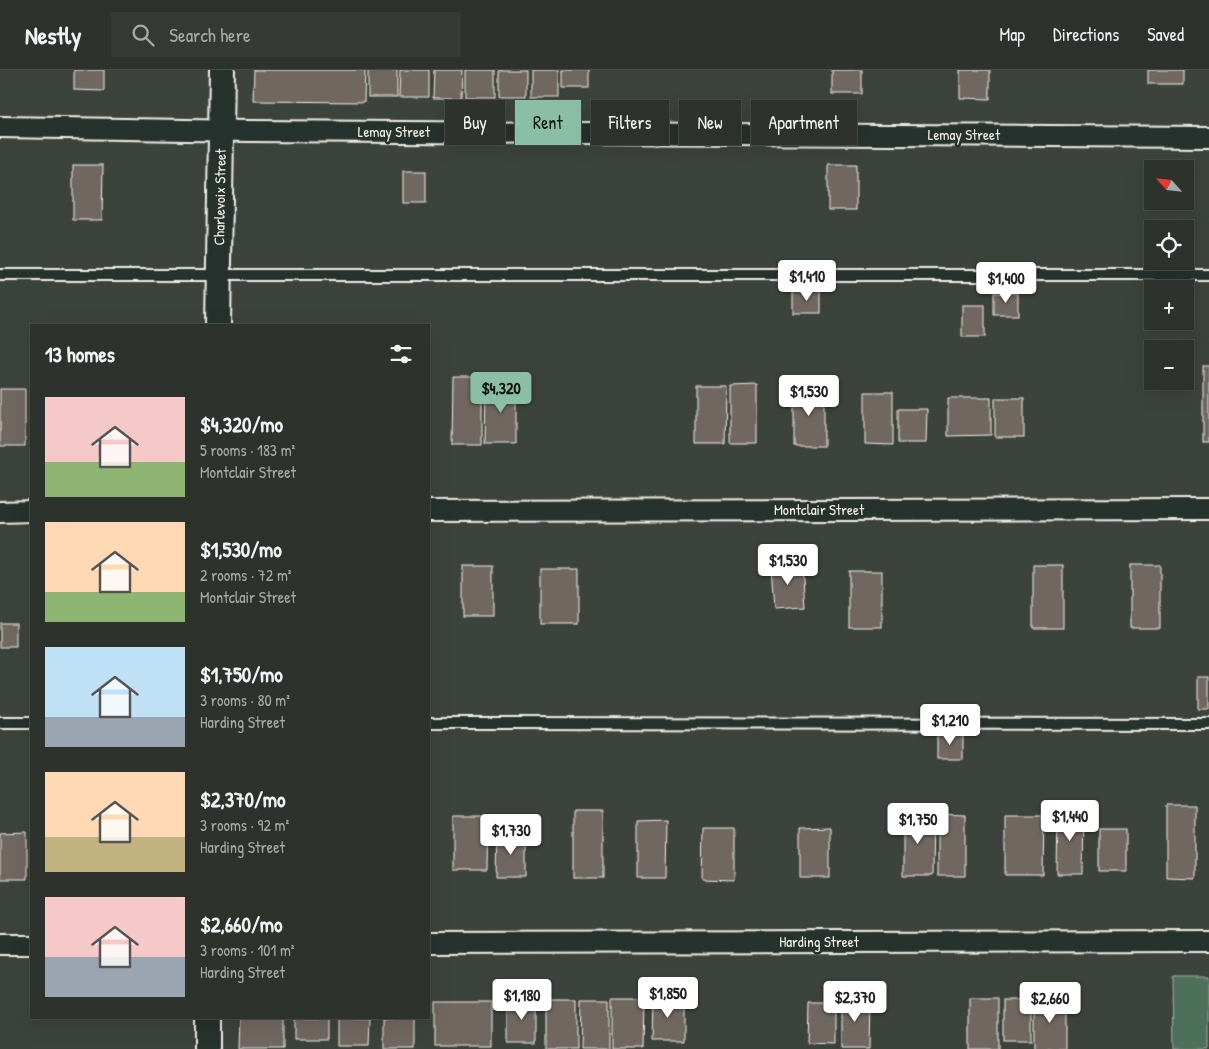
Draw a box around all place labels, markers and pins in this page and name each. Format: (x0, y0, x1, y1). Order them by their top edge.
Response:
pin: $1,410 (766, 260, 848, 302)
pin: $1,400 (965, 262, 1047, 304)
pin: $4,320 (460, 372, 542, 414)
pin: $1,530 (768, 374, 850, 417)
pin: $1,530 (747, 544, 829, 586)
pin: $1,210 (909, 704, 991, 746)
pin: $1,440 (1029, 800, 1111, 842)
pin: $1,750 (877, 802, 959, 845)
pin: $1,730 (470, 814, 552, 856)
pin: $1,850 (627, 976, 709, 1019)
pin: $1,180 (481, 978, 563, 1021)
pin: $2,370 (814, 980, 896, 1023)
pin: $2,660 (1009, 982, 1091, 1024)

